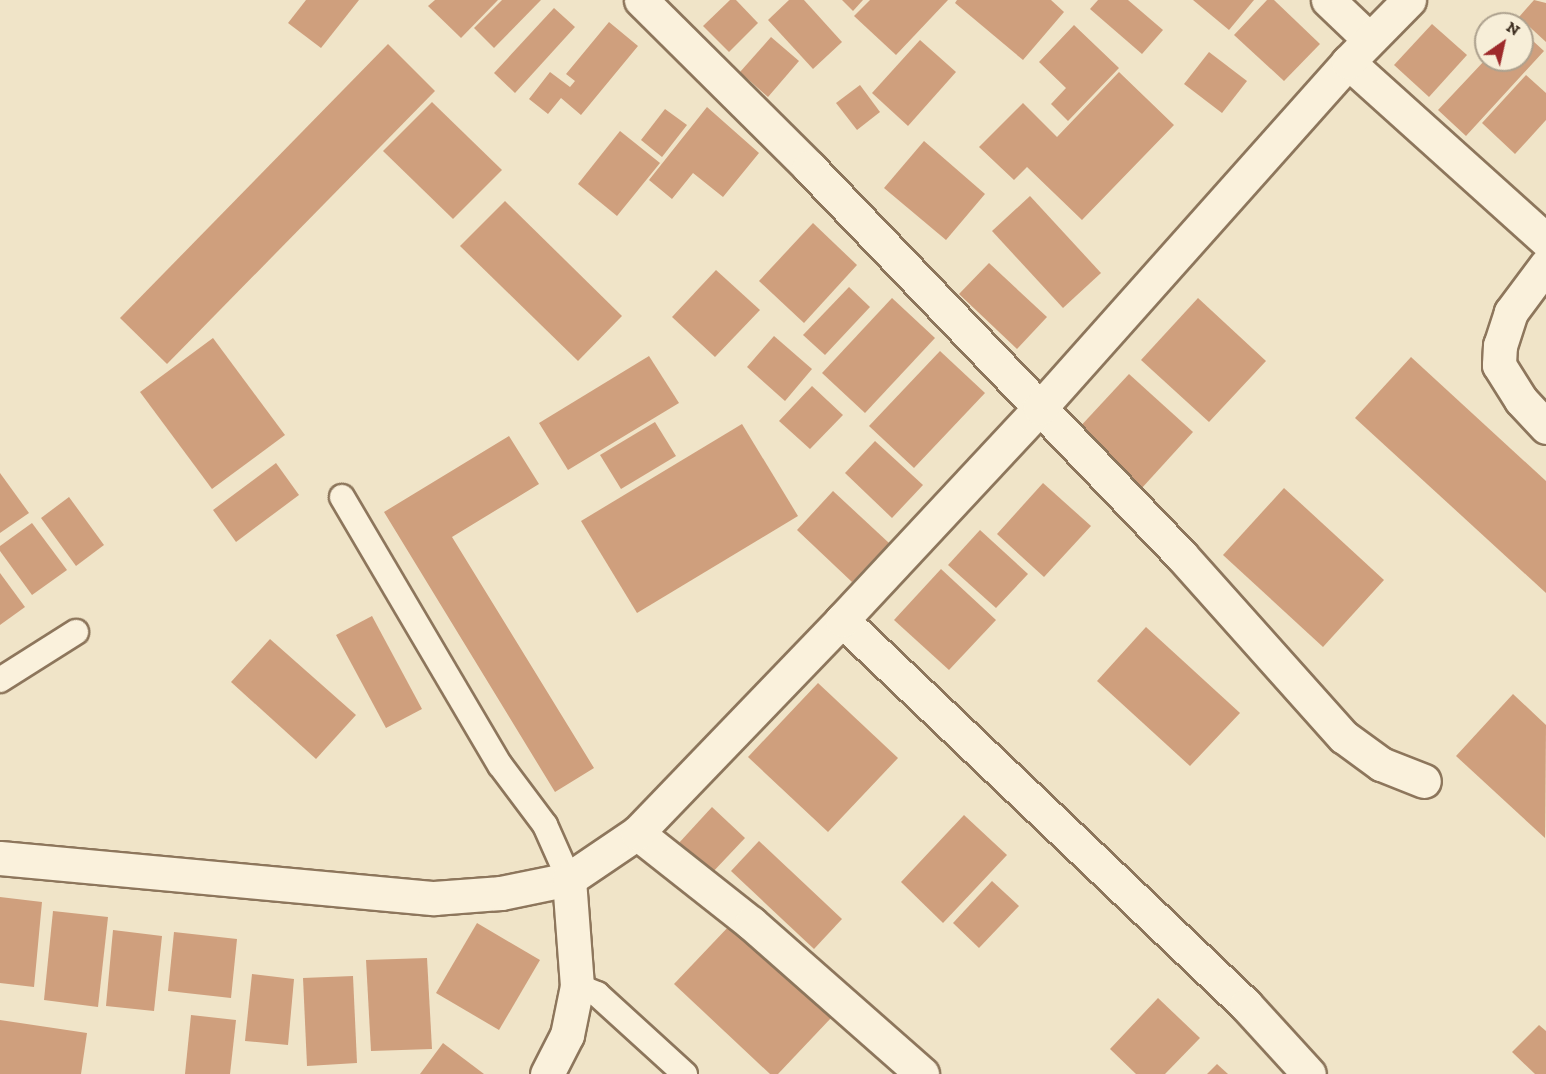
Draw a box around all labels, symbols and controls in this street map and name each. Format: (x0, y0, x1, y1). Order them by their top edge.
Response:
north arrow (1474, 12, 1534, 72)
text: N (1503, 17, 1524, 40)

